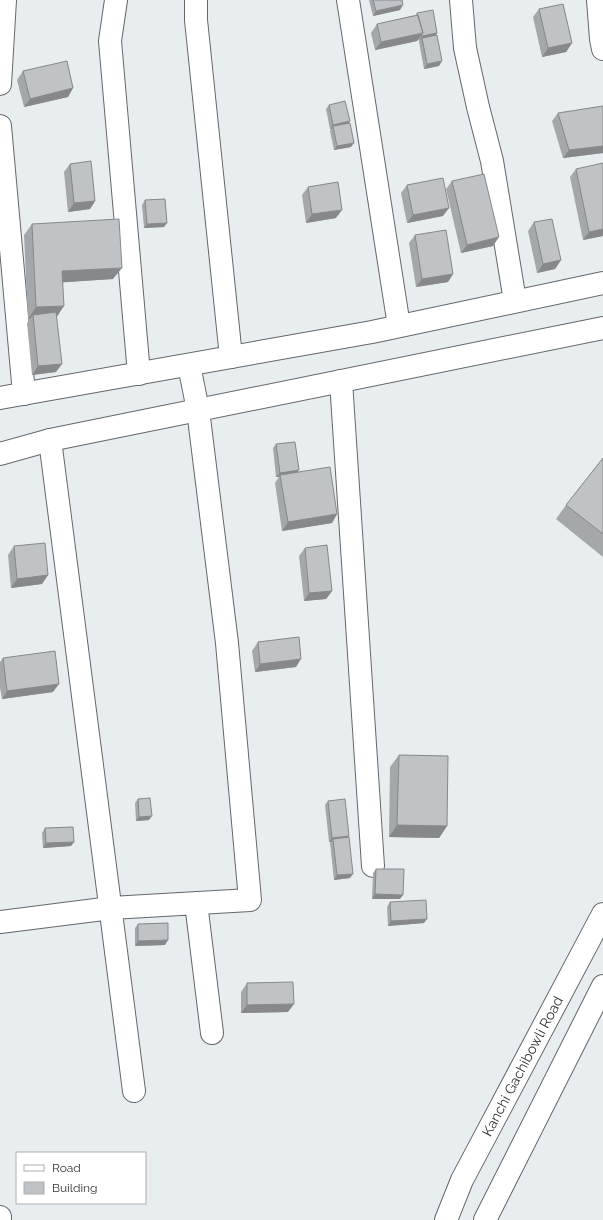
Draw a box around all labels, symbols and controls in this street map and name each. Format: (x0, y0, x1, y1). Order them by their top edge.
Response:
street label: Kanchi Gachibowli Road (479, 993, 566, 1139)
legend (16, 1152, 146, 1204)
text: Road (52, 1161, 81, 1175)
text: Building (52, 1181, 98, 1195)

